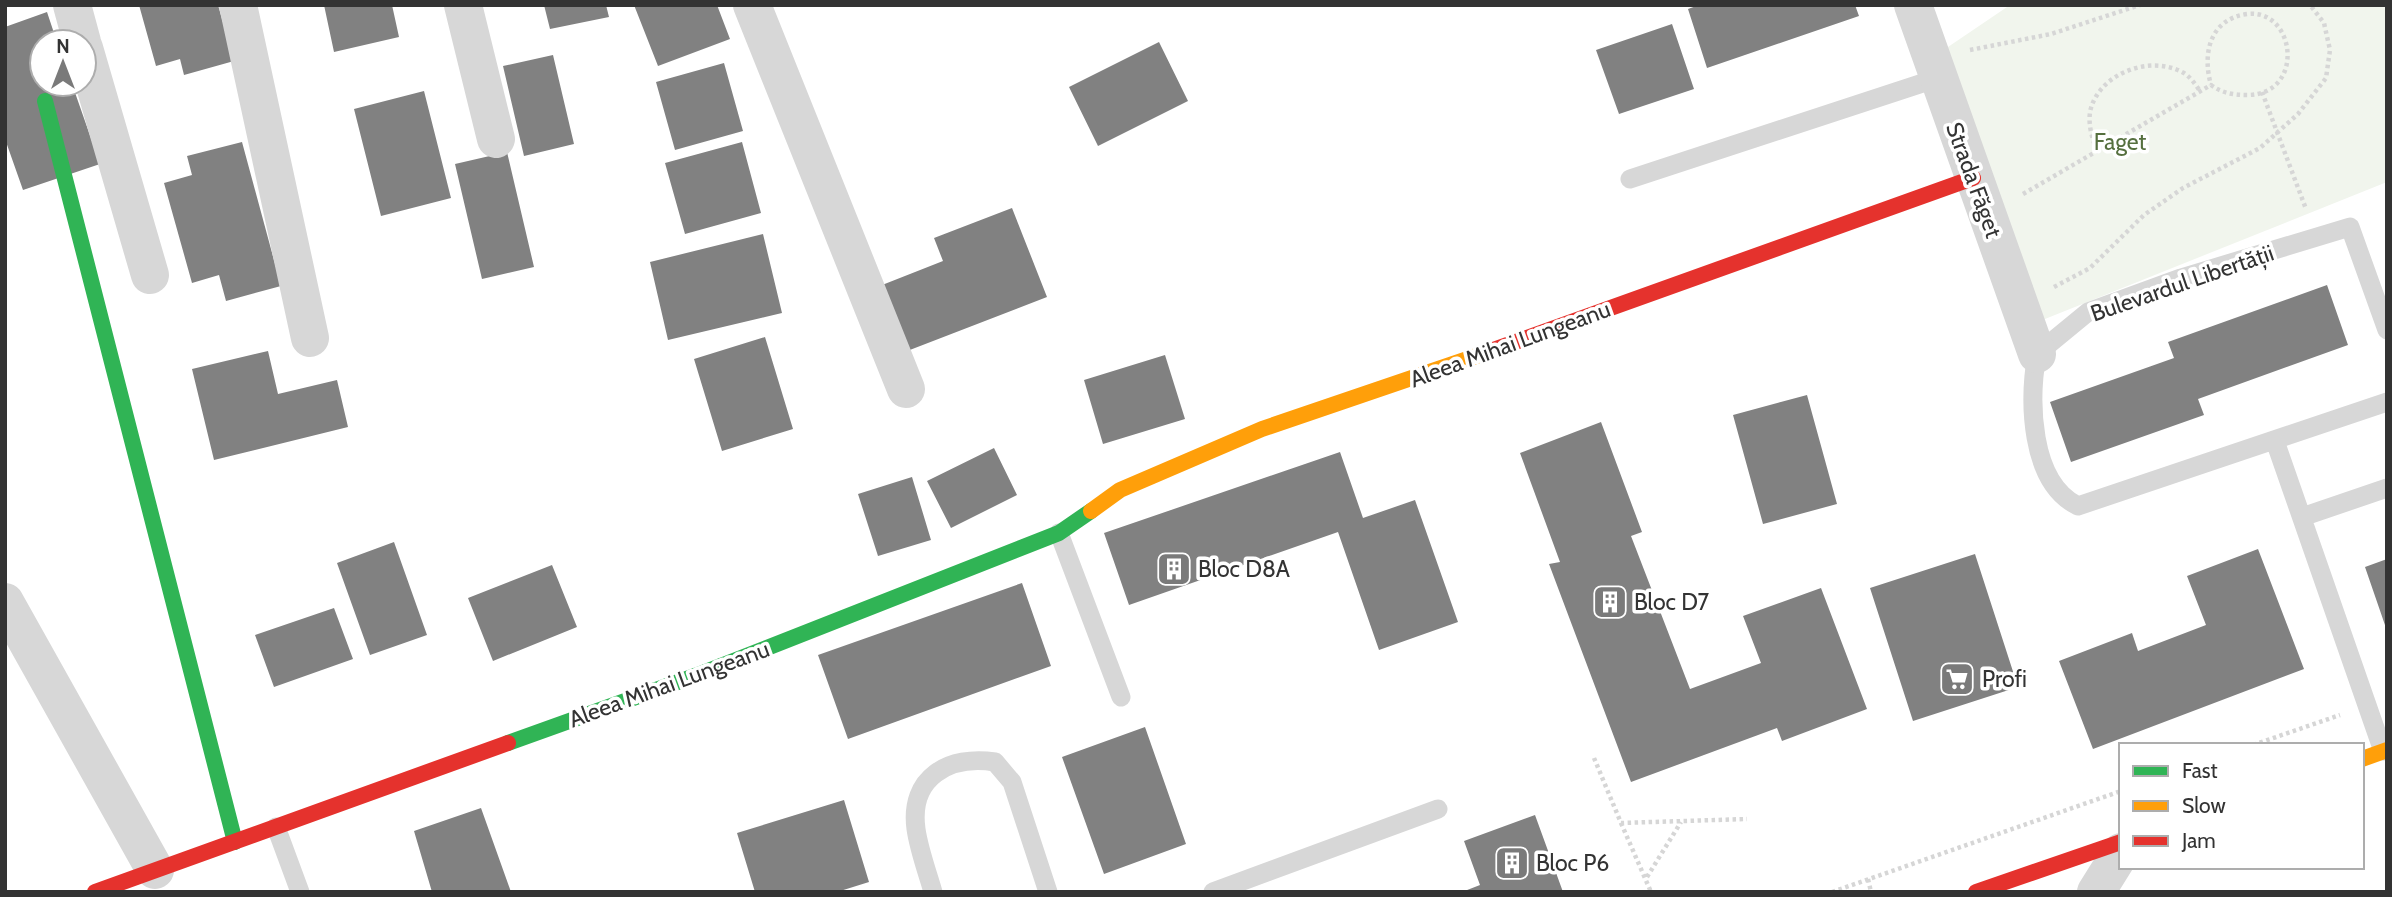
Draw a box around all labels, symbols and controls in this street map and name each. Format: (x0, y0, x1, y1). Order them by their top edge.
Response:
north arrow (28, 28, 98, 98)
text: N (56, 35, 70, 58)
street label: Strada Făget (1940, 118, 2008, 242)
park label: Faget (2094, 128, 2147, 156)
street label: Bulevardul Libertății (2087, 239, 2278, 328)
street label: Aleea Mihai Lungeanu (1406, 295, 1614, 393)
building icon: Bloc D8A (1155, 550, 1193, 588)
place label: Bloc D8A (1198, 555, 1290, 583)
building icon: Bloc D7 (1591, 583, 1629, 621)
place label: Bloc D7 (1634, 588, 1710, 616)
street label: Aleea Mihai Lungeanu (565, 635, 773, 733)
supermarket icon: Profi (1938, 660, 1976, 698)
place label: Profi (1982, 665, 2027, 693)
legend (2119, 743, 2364, 869)
text: Fast (2182, 758, 2218, 783)
text: Slow (2182, 793, 2226, 818)
text: Jam (2181, 828, 2216, 853)
building icon: Bloc P6 (1493, 844, 1531, 882)
place label: Bloc P6 (1536, 849, 1609, 877)

